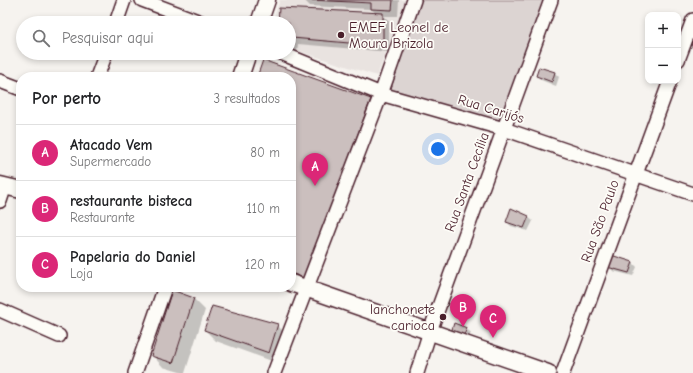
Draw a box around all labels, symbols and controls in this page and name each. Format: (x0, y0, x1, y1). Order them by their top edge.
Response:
map controls (645, 12, 681, 84)
button: + (645, 12, 681, 48)
search box (16, 16, 296, 60)
place label: EMEF Leonel de Moura Brizola (349, 19, 448, 52)
icon: search (30, 27, 52, 49)
text: Pesquisar aqui (62, 29, 154, 47)
marker: EMEF Leonel de Moura Brizola (336, 30, 346, 40)
button: − (645, 48, 681, 84)
text: Por perto (32, 89, 101, 108)
text: 3 resultados (214, 91, 280, 106)
street label: Rua Carijós (456, 91, 526, 127)
street label: Rua Santa Cecília (441, 130, 493, 234)
text: Atacado Vem (70, 136, 153, 154)
your location (428, 139, 448, 159)
text: A (41, 145, 49, 160)
text: 80 m (250, 145, 280, 160)
pin: A (302, 153, 328, 186)
text: Supermercado (70, 154, 151, 169)
street label: Rua São Paulo (577, 177, 623, 265)
text: restaurante bisteca (70, 192, 192, 210)
text: B (41, 201, 49, 216)
text: 110 m (247, 201, 280, 216)
text: Restaurante (70, 210, 135, 225)
text: Papelaria do Daniel (70, 248, 196, 266)
text: C (41, 257, 49, 272)
text: 120 m (245, 257, 280, 272)
text: Loja (70, 266, 93, 281)
pin: B (450, 294, 476, 327)
place label: lanchonete carioca (370, 301, 435, 334)
pin: C (480, 305, 506, 338)
marker: lanchonete carioca (438, 312, 448, 322)

